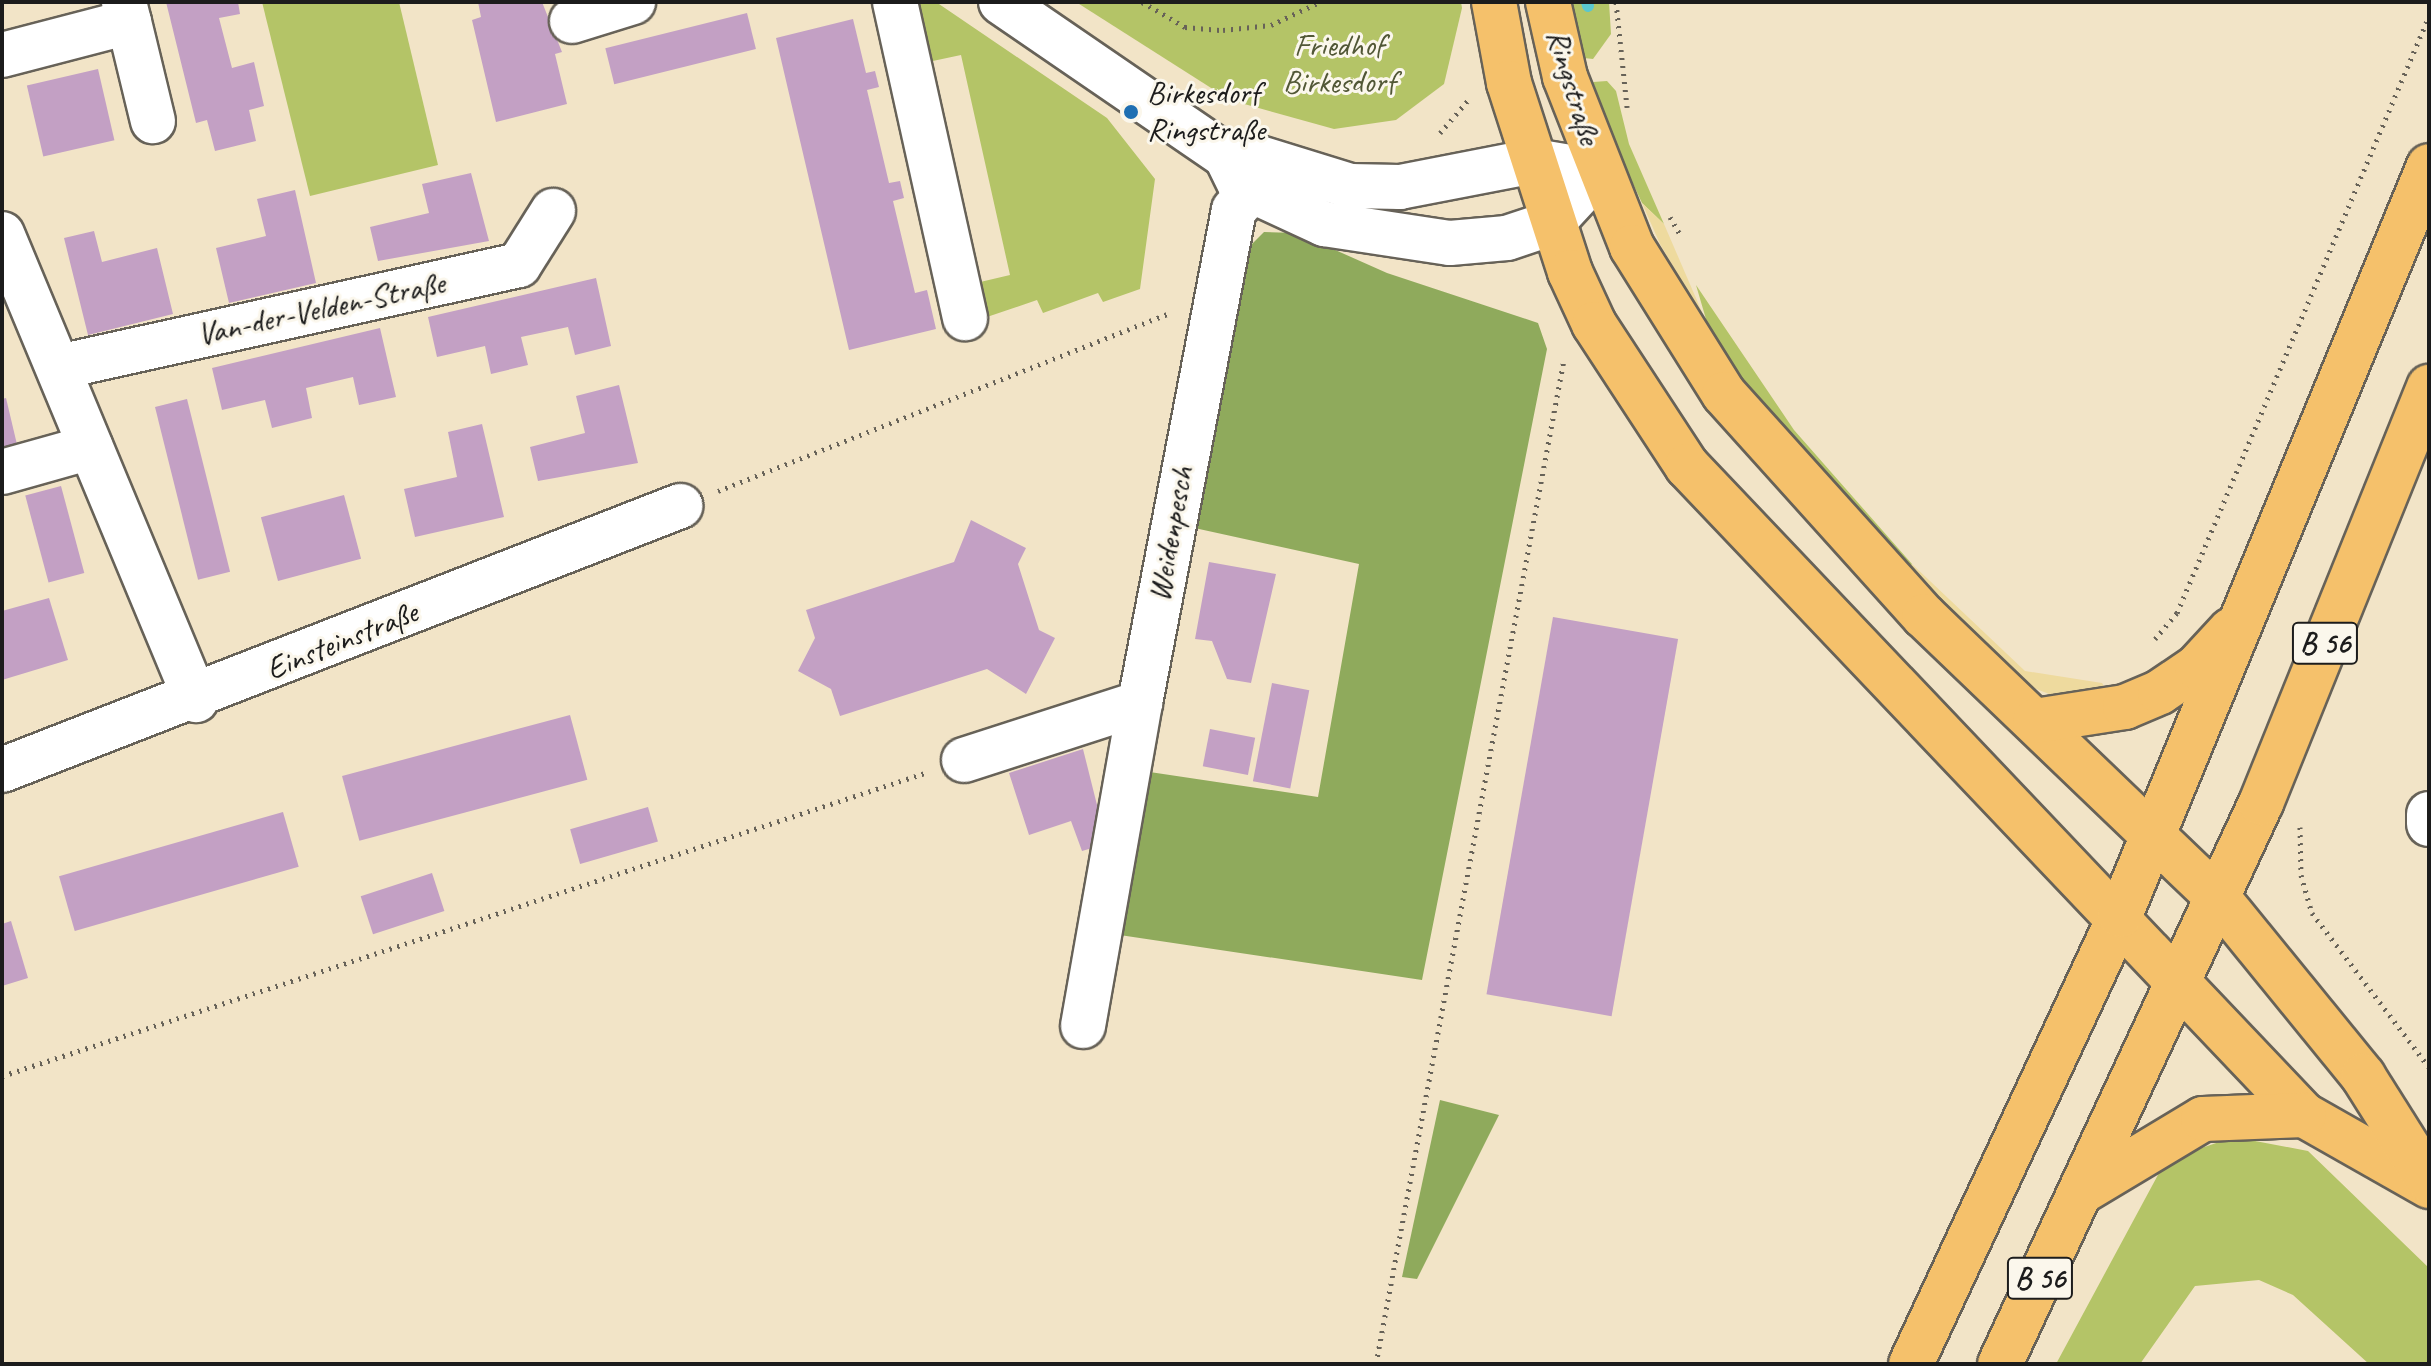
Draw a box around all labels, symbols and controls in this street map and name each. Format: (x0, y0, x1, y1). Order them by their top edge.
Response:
street label: Ringstraße (1537, 25, 1609, 149)
park label: Friedhof Birkesdorf (1283, 27, 1395, 102)
place label: Birkesdorf Ringstraße (1147, 75, 1265, 150)
marker: Birkesdorf Ringstraße (1122, 103, 1140, 121)
street label: Van-der-Velden-Straße (194, 264, 448, 354)
street label: Weidenpesch (1140, 464, 1202, 604)
street label: Einsteinstraße (261, 593, 423, 689)
road number: B 56 (2291, 617, 2359, 669)
road number: B 56 (2006, 1252, 2074, 1304)

